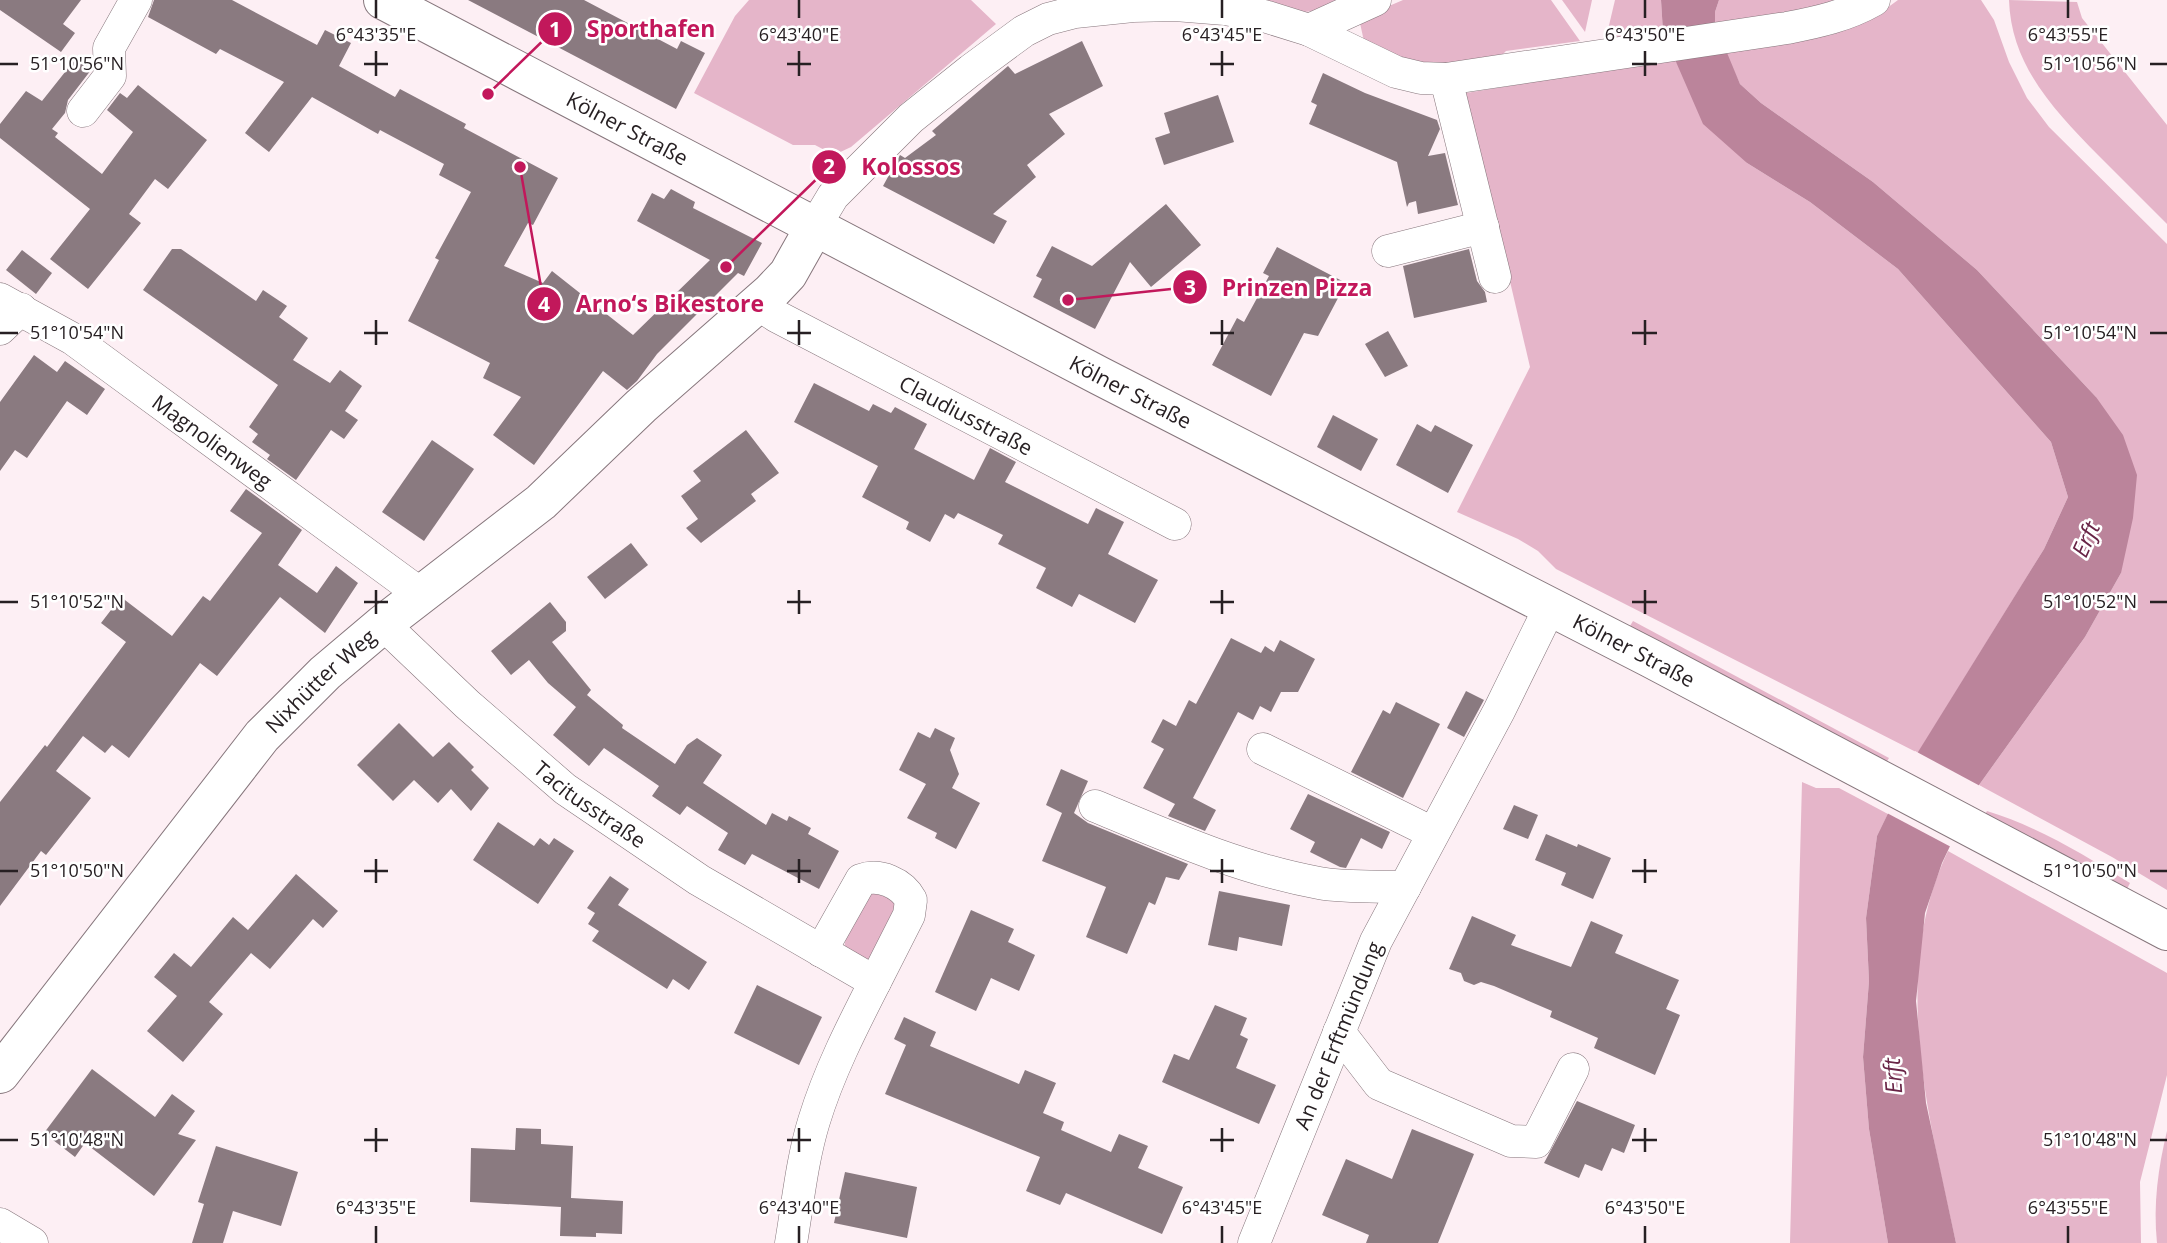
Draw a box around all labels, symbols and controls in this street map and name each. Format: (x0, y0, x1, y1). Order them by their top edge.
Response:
callout: Sporthafen (538, 7, 729, 51)
text: Sporthafen (587, 12, 715, 44)
text: 1 (549, 15, 561, 43)
text: 6°43'35"E (336, 22, 416, 46)
text: 6°43'40"E (759, 22, 839, 46)
text: 6°43'45"E (1182, 22, 1262, 46)
text: 6°43'50"E (1605, 22, 1685, 46)
text: 6°43'55"E (2028, 22, 2108, 46)
text: 51°10'56"N (30, 51, 124, 75)
text: 51°10'56"N (2043, 51, 2137, 75)
street label: Kölner Straße (562, 85, 693, 172)
callout: Kolossos (812, 145, 974, 189)
text: Kolossos (861, 150, 961, 182)
text: 2 (823, 152, 835, 180)
callout: Prinzen Pizza (1173, 265, 1387, 309)
text: Prinzen Pizza (1222, 271, 1372, 303)
text: 3 (1184, 273, 1196, 301)
callout: Arno‘s Bikestore (527, 282, 778, 326)
text: Arno‘s Bikestore (576, 287, 764, 319)
text: 4 (538, 290, 550, 318)
text: 51°10'54"N (30, 320, 124, 344)
text: 51°10'54"N (2043, 320, 2137, 344)
street label: Kölner Straße (1065, 349, 1196, 435)
street label: Claudiusstraße (895, 369, 1038, 461)
street label: Magnolienweg (147, 388, 278, 495)
water label: Erft (2063, 515, 2107, 562)
text: 51°10'52"N (30, 589, 124, 613)
text: 51°10'52"N (2043, 589, 2137, 613)
street label: Kölner Straße (1568, 607, 1700, 693)
street label: Nixhütter Weg (259, 622, 381, 739)
street label: Tacitusstraße (528, 754, 652, 854)
text: 51°10'50"N (30, 858, 124, 882)
text: 51°10'50"N (2043, 858, 2137, 882)
street label: An der Erftmündung (1287, 937, 1388, 1133)
water label: Erft (1875, 1056, 1909, 1095)
text: 51°10'48"N (30, 1127, 124, 1151)
text: 51°10'48"N (2043, 1127, 2137, 1151)
text: 6°43'35"E (336, 1195, 416, 1219)
text: 6°43'40"E (759, 1195, 839, 1219)
text: 6°43'45"E (1182, 1195, 1262, 1219)
text: 6°43'50"E (1605, 1195, 1685, 1219)
text: 6°43'55"E (2028, 1195, 2108, 1219)

